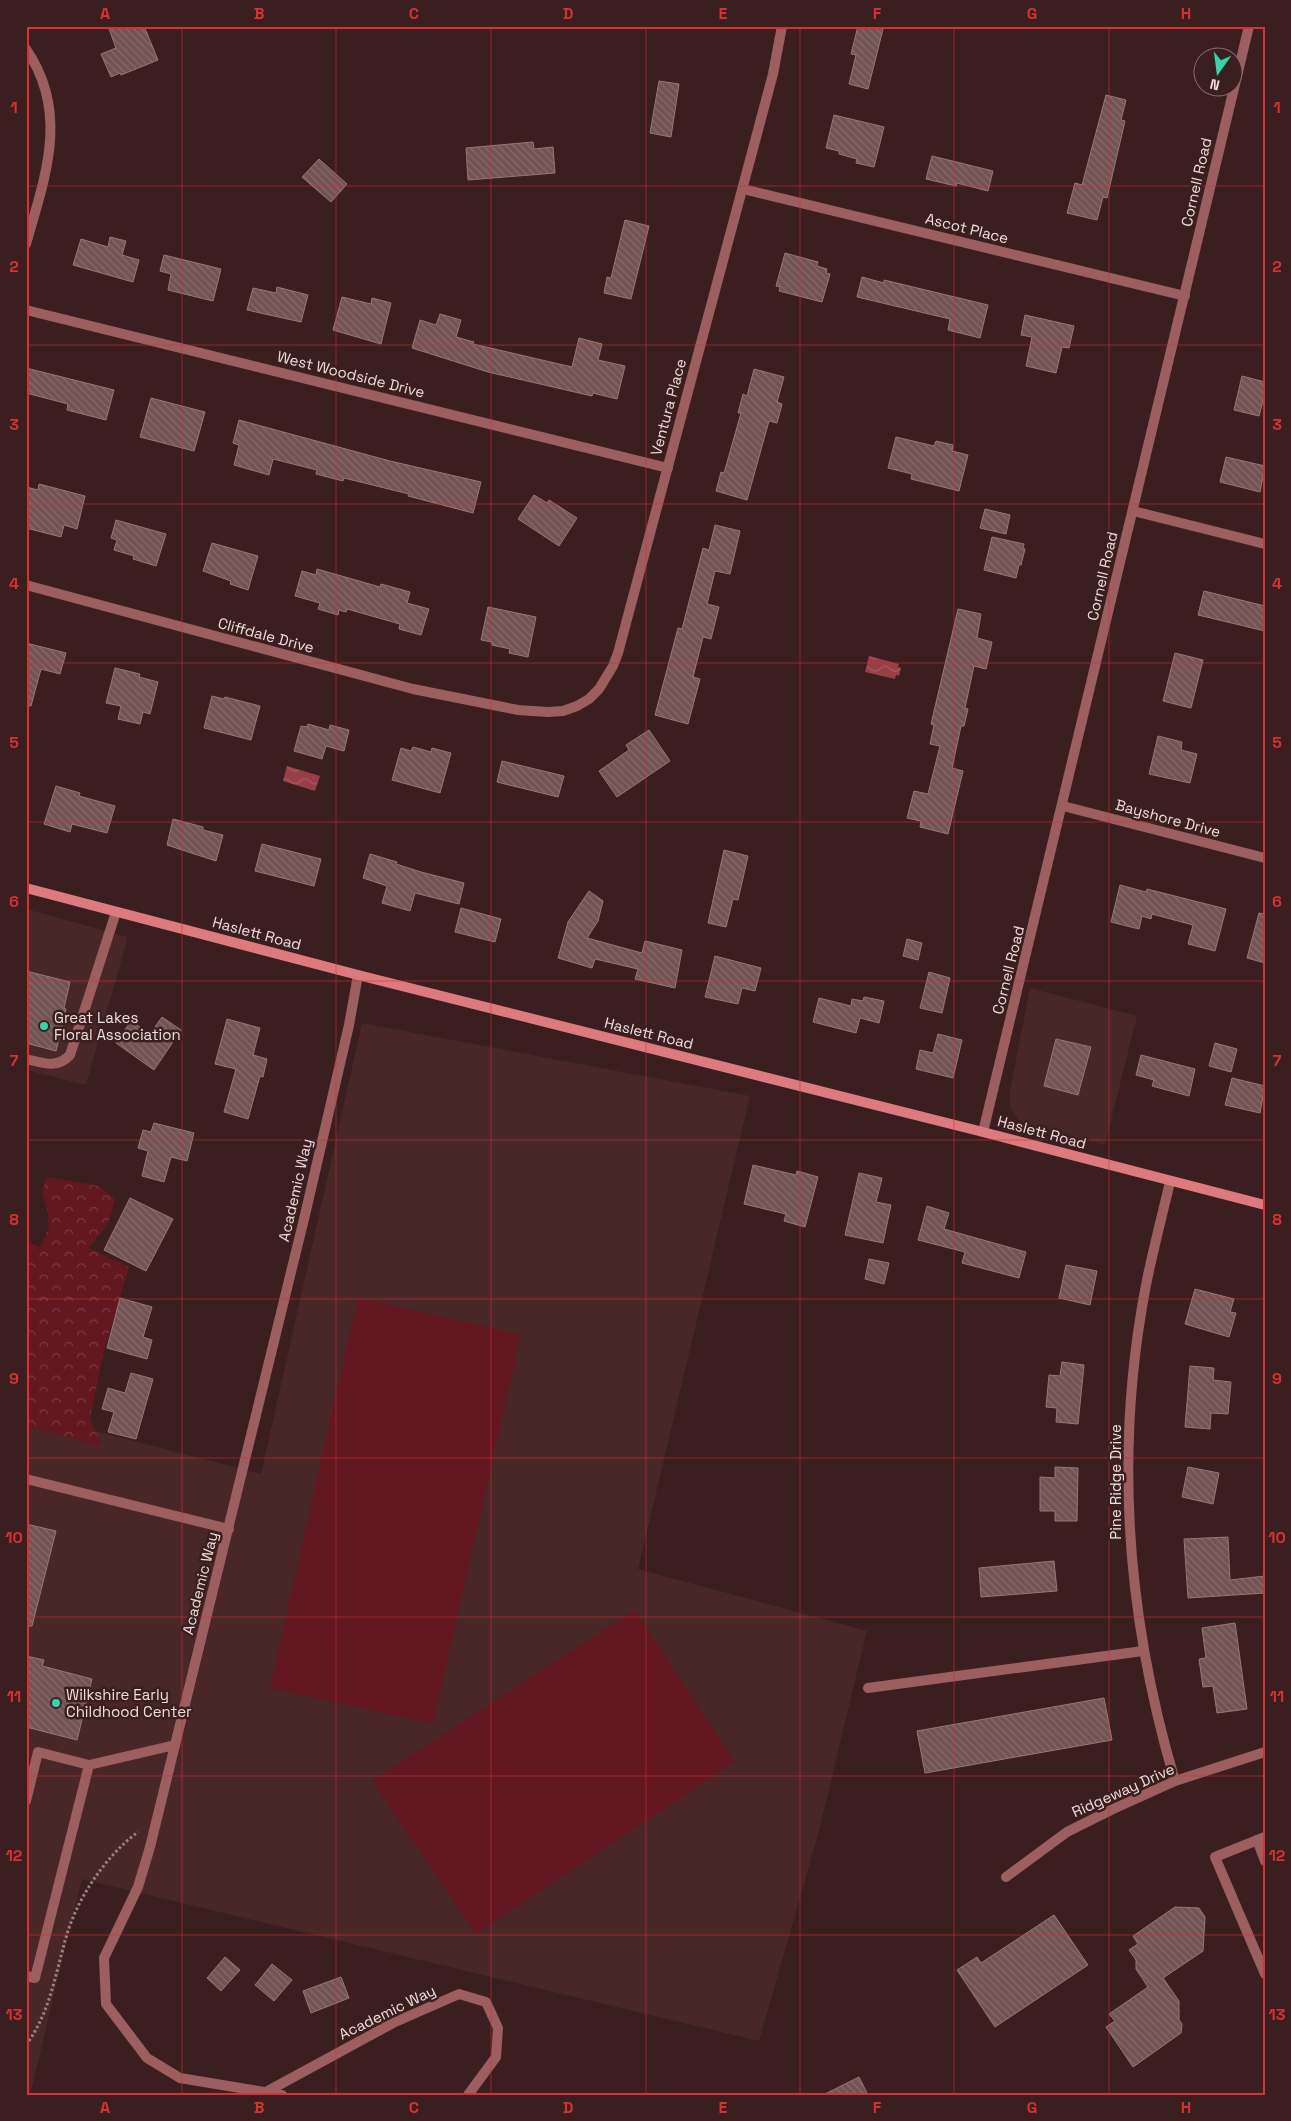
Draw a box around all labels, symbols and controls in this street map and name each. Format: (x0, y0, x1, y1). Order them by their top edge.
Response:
text: A (100, 3, 110, 24)
text: B (254, 3, 264, 24)
text: C (409, 3, 419, 24)
text: D (563, 3, 573, 24)
text: E (719, 3, 728, 24)
text: F (873, 3, 882, 24)
text: G (1027, 3, 1037, 24)
text: H (1181, 3, 1191, 24)
north arrow (1194, 48, 1244, 98)
text: N (1208, 75, 1222, 94)
text: 1 (10, 97, 18, 118)
text: 1 (1273, 97, 1281, 118)
street label: Cornell Road (1177, 136, 1215, 228)
street label: Ascot Place (923, 208, 1011, 248)
text: 2 (9, 256, 19, 277)
text: 2 (1272, 256, 1282, 277)
street label: West Woodside Drive (275, 346, 427, 402)
street label: Ventura Place (646, 356, 690, 458)
text: 3 (9, 414, 19, 435)
text: 3 (1272, 414, 1282, 435)
street label: Cornell Road (1083, 530, 1121, 622)
text: 4 (9, 573, 19, 594)
text: 4 (1272, 573, 1282, 594)
street label: Cliffdale Drive (216, 613, 316, 657)
text: 5 (9, 732, 19, 753)
text: 5 (1272, 732, 1282, 753)
street label: Bayshore Drive (1113, 795, 1223, 841)
text: 6 (9, 891, 19, 912)
text: 6 (1272, 891, 1282, 912)
street label: Haslett Road (210, 912, 304, 954)
street label: Cornell Road (988, 924, 1028, 1016)
place label: Great Lakes Floral Association (54, 1008, 181, 1044)
street label: Haslett Road (602, 1013, 696, 1053)
marker: Great Lakes Floral Association (38, 1020, 50, 1032)
text: 7 (10, 1050, 19, 1071)
text: 7 (1273, 1050, 1282, 1071)
street label: Haslett Road (995, 1111, 1089, 1153)
street label: Academic Way (274, 1137, 316, 1243)
text: 8 (9, 1209, 19, 1230)
text: 8 (1272, 1209, 1282, 1230)
text: 9 (9, 1368, 19, 1389)
text: 9 (1272, 1368, 1282, 1389)
street label: Pine Ridge Drive (1106, 1424, 1125, 1540)
text: 10 (5, 1527, 23, 1548)
text: 10 (1268, 1527, 1286, 1548)
street label: Academic Way (178, 1530, 222, 1636)
place label: Wilkshire Early Childhood Center (66, 1685, 192, 1721)
text: 11 (7, 1686, 21, 1707)
text: 11 (1270, 1686, 1284, 1707)
marker: Wilkshire Early Childhood Center (50, 1697, 62, 1709)
street label: Ridgeway Drive (1069, 1759, 1177, 1821)
text: 12 (6, 1845, 22, 1866)
text: 12 (1269, 1845, 1285, 1866)
street label: Academic Way (336, 1980, 438, 2044)
text: 13 (6, 2004, 23, 2025)
text: 13 (1269, 2004, 1286, 2025)
text: A (100, 2097, 110, 2118)
text: B (254, 2097, 264, 2118)
text: C (409, 2097, 419, 2118)
text: D (563, 2097, 573, 2118)
text: E (719, 2097, 728, 2118)
text: F (873, 2097, 882, 2118)
text: G (1027, 2097, 1037, 2118)
text: H (1181, 2097, 1191, 2118)

